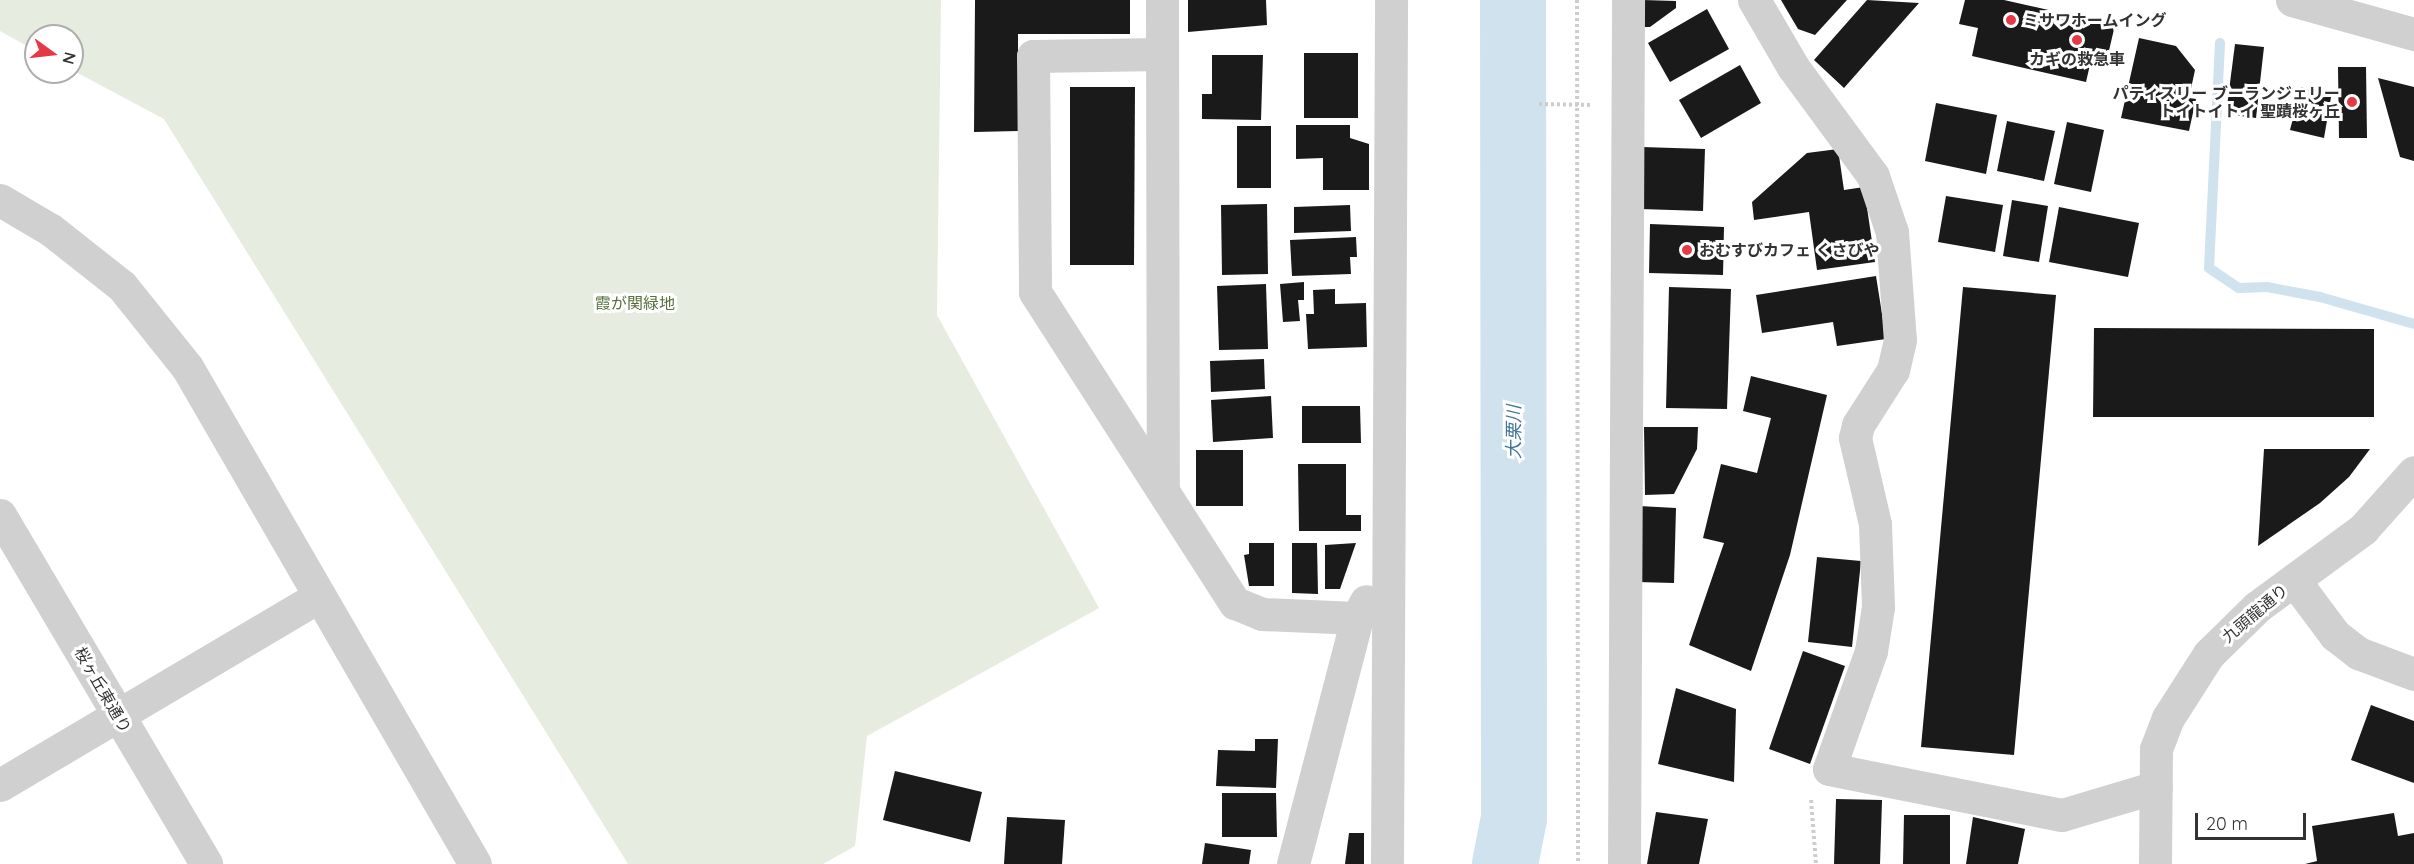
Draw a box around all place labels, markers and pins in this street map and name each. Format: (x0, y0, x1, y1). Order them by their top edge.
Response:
place label: ミサワホームイング (2023, 10, 2167, 30)
marker: ミサワホームイング (2004, 13, 2018, 27)
marker: カギの救急車 (2070, 33, 2084, 47)
place label: カギの救急車 (2029, 49, 2125, 69)
place label: パティスリー ブーランジェリー トイトイトイ 聖蹟桜ヶ丘 (2112, 83, 2340, 121)
marker: パティスリー ブーランジェリー トイトイトイ 聖蹟桜ヶ丘 (2345, 95, 2359, 109)
place label: おむすびカフェ くさびや (1699, 240, 1879, 260)
marker: おむすびカフェ くさびや (1680, 243, 1694, 257)

